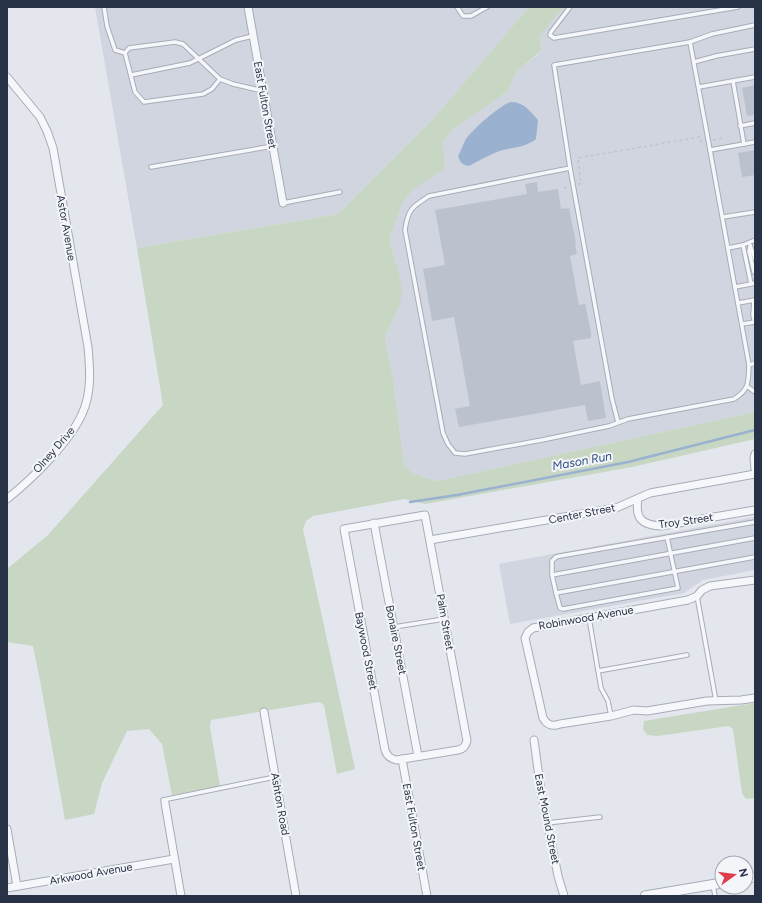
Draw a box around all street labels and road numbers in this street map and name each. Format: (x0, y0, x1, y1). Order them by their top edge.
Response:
street label: East Fulton Street (251, 60, 279, 150)
street label: Astor Avenue (54, 194, 78, 262)
street label: Olney Drive (30, 424, 78, 476)
street label: Center Street (548, 501, 616, 527)
street label: Troy Street (658, 511, 714, 531)
street label: Palm Street (434, 593, 456, 651)
street label: Robinwood Avenue (538, 603, 634, 633)
street label: Bonaire Street (383, 604, 409, 676)
street label: Baywood Street (352, 611, 380, 691)
street label: Ashton Road (268, 772, 292, 836)
street label: East Mound Street (532, 773, 562, 865)
street label: East Fulton Street (400, 782, 428, 872)
street label: Arkwood Avenue (48, 860, 134, 888)

